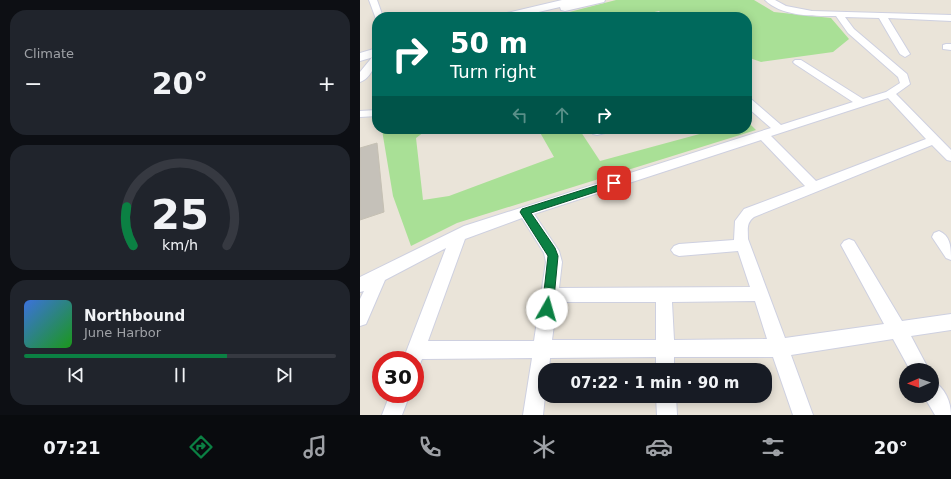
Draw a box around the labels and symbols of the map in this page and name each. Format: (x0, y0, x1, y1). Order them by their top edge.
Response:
pin (597, 166, 631, 200)
position arrow (526, 288, 568, 330)
speed limit sign: 30 (372, 351, 424, 403)
north arrow (899, 363, 939, 403)

